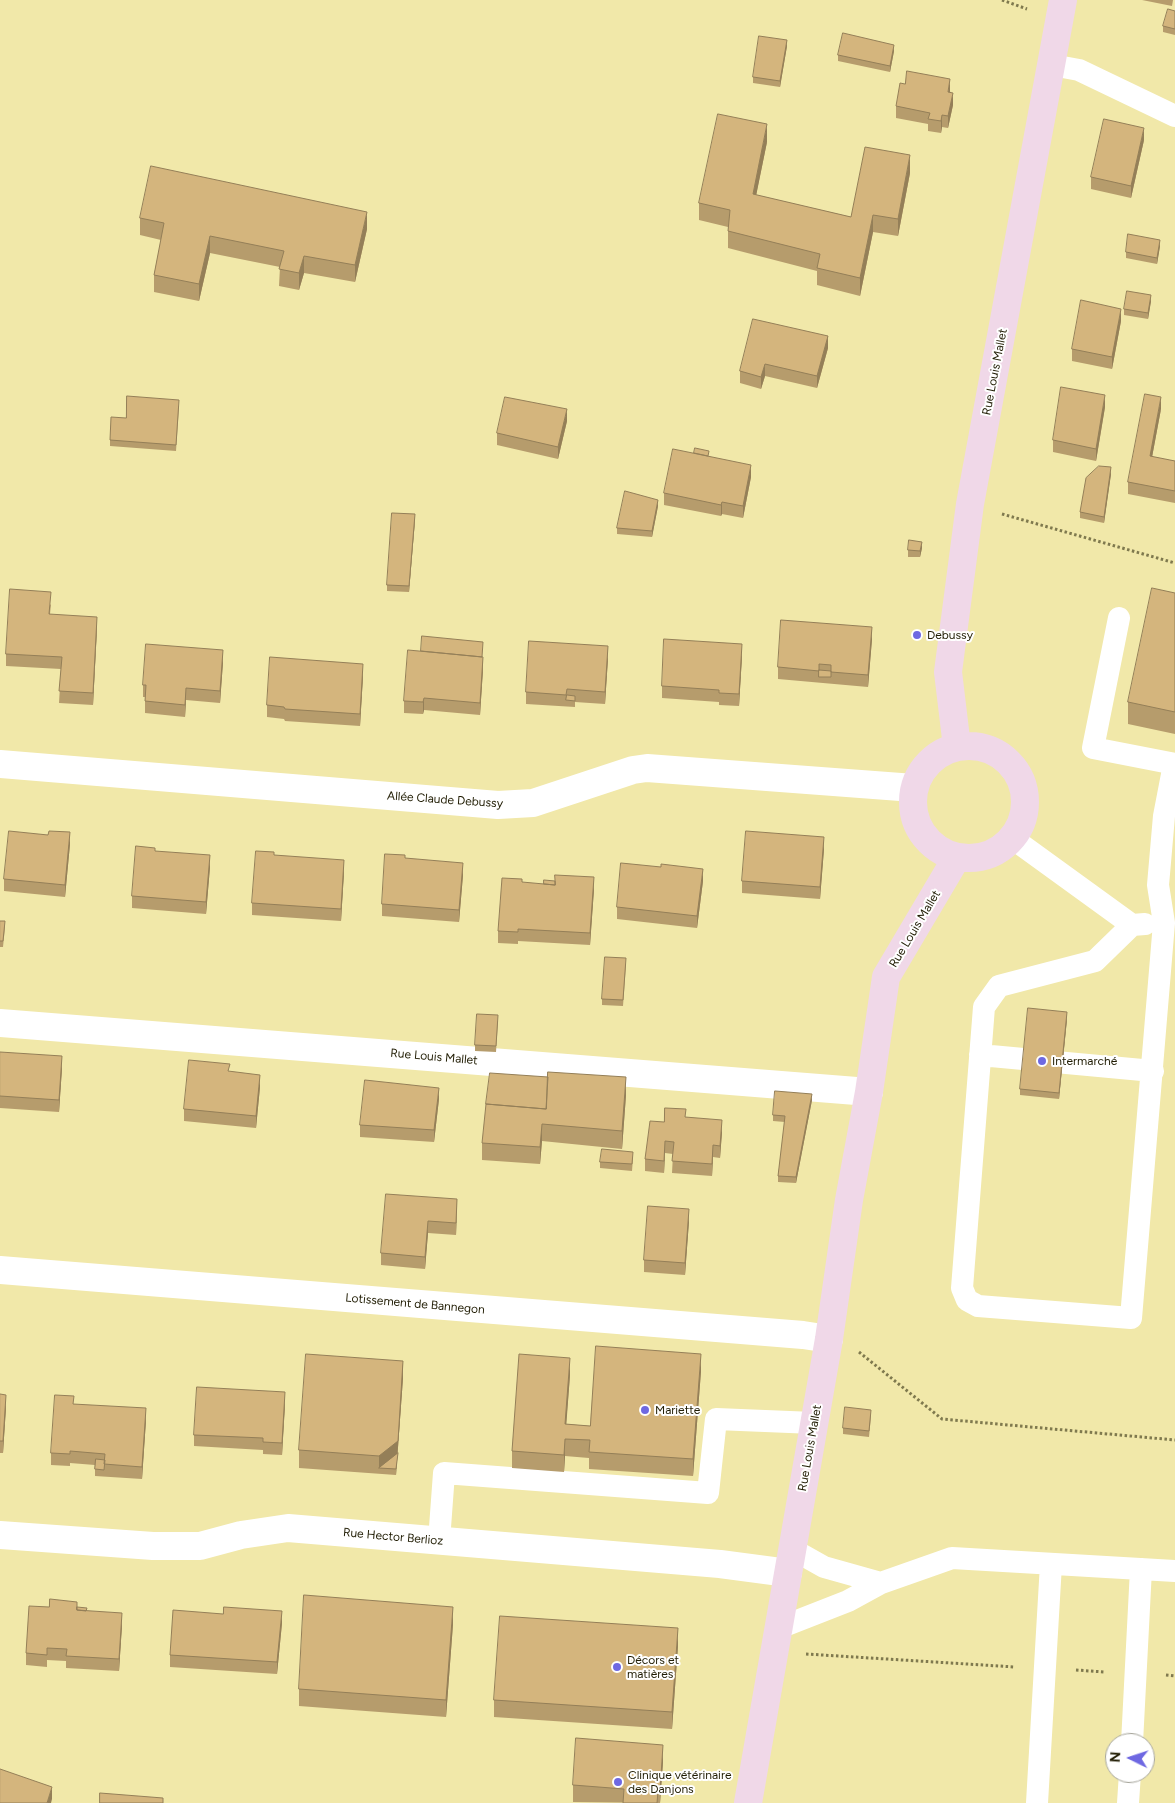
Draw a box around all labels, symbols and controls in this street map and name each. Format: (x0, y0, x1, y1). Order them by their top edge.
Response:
street label: Rue Louis Mallet (980, 328, 1010, 416)
place label: Debussy (927, 628, 973, 642)
marker: Debussy (911, 629, 923, 641)
street label: Allée Claude Debussy (387, 789, 503, 811)
street label: Rue Louis Mallet (886, 888, 944, 970)
street label: Rue Louis Mallet (390, 1046, 478, 1068)
place label: Intermarché (1052, 1054, 1117, 1068)
marker: Intermarché (1036, 1055, 1048, 1067)
street label: Lotissement de Bannegon (345, 1291, 485, 1317)
place label: Mariette (655, 1403, 700, 1417)
marker: Mariette (639, 1404, 651, 1416)
street label: Rue Louis Mallet (795, 1404, 825, 1492)
street label: Rue Hector Berlioz (342, 1525, 444, 1549)
place label: Décors et matières (627, 1653, 679, 1681)
marker: Décors et matières (611, 1661, 623, 1673)
north arrow (1105, 1733, 1155, 1783)
text: N (1107, 1751, 1124, 1763)
place label: Clinique vétérinaire des Danjons (628, 1768, 731, 1796)
marker: Clinique vétérinaire des Danjons (612, 1776, 624, 1788)

